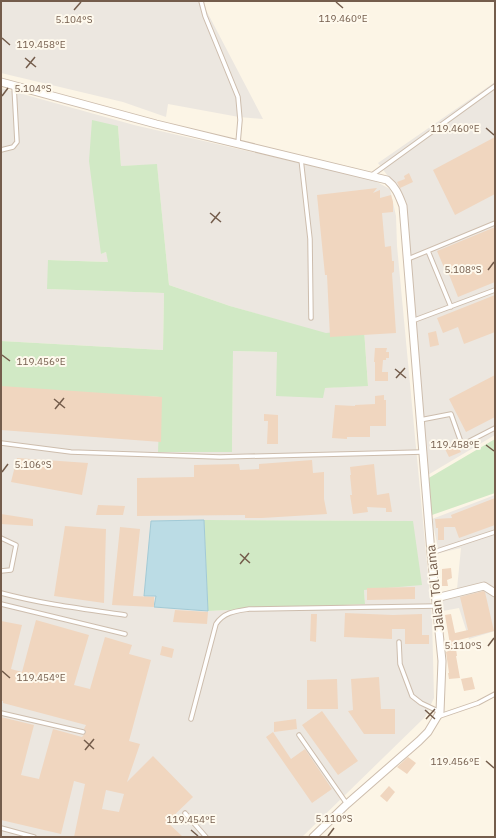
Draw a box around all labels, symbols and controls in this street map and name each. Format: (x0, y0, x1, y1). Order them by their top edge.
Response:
text: 119.460°E (318, 12, 368, 25)
text: 5.104°S (55, 13, 93, 26)
text: 119.458°E (16, 38, 66, 51)
text: 5.104°S (14, 82, 52, 95)
text: 119.460°E (430, 122, 480, 135)
text: 5.108°S (444, 263, 482, 276)
text: 119.456°E (16, 355, 66, 368)
text: 119.458°E (430, 438, 480, 451)
text: 5.106°S (14, 458, 52, 471)
street label: Jalan Tol Lama (422, 544, 448, 632)
text: 5.110°S (444, 639, 482, 652)
text: 119.454°E (16, 671, 66, 684)
text: 119.456°E (430, 755, 480, 768)
text: 5.110°S (315, 812, 353, 825)
text: 119.454°E (166, 813, 216, 826)

